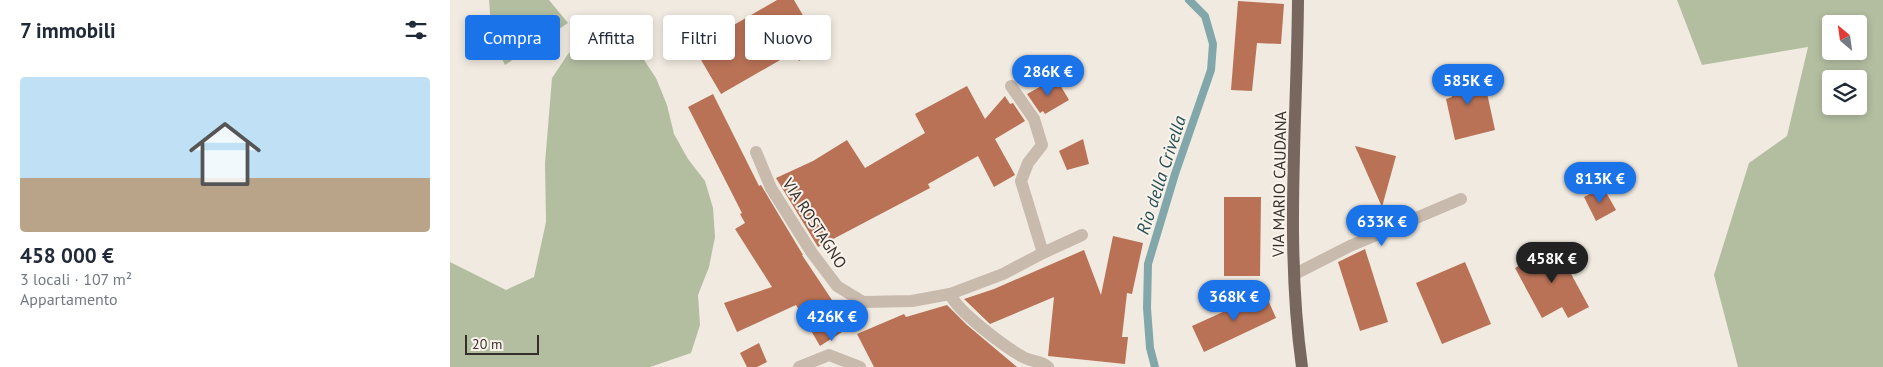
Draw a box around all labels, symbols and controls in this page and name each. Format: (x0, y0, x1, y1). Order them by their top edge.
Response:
chip: Compra (465, 15, 560, 60)
chip: Affitta (570, 15, 653, 60)
chip: Filtri (663, 15, 735, 60)
chip: Nuovo (745, 15, 831, 60)
north arrow (1822, 15, 1868, 60)
map controls (1822, 15, 1867, 115)
icon: filters (402, 16, 430, 44)
text: 7 immobili (20, 17, 116, 44)
pin: 286K € (1007, 54, 1089, 97)
text: 286K € (1023, 61, 1073, 81)
pin: 585K € (1427, 64, 1509, 106)
text: 585K € (1443, 70, 1493, 90)
button: layers (1822, 70, 1867, 115)
icon: home (180, 109, 270, 199)
street label: VIA MARIO CAUDANA (1268, 110, 1290, 258)
water label: Rio della Crivella (1131, 113, 1191, 237)
pin: 813K € (1559, 162, 1641, 204)
text: 813K € (1575, 168, 1625, 188)
street label: VIA ROSTAGNO (778, 173, 852, 272)
pin: 633K € (1341, 204, 1423, 247)
text: 633K € (1357, 211, 1407, 231)
text: 458 000 € (20, 242, 114, 269)
pin: 458K € (1511, 242, 1593, 284)
text: 458K € (1527, 248, 1577, 268)
text: 3 locali · 107 m² (20, 269, 132, 289)
pin: 368K € (1193, 280, 1275, 322)
text: 368K € (1209, 286, 1259, 306)
text: Appartamento (20, 289, 118, 309)
pin: 426K € (791, 300, 873, 342)
text: 426K € (807, 306, 857, 326)
scale bar (465, 332, 539, 355)
text: 20 m (472, 335, 502, 353)

